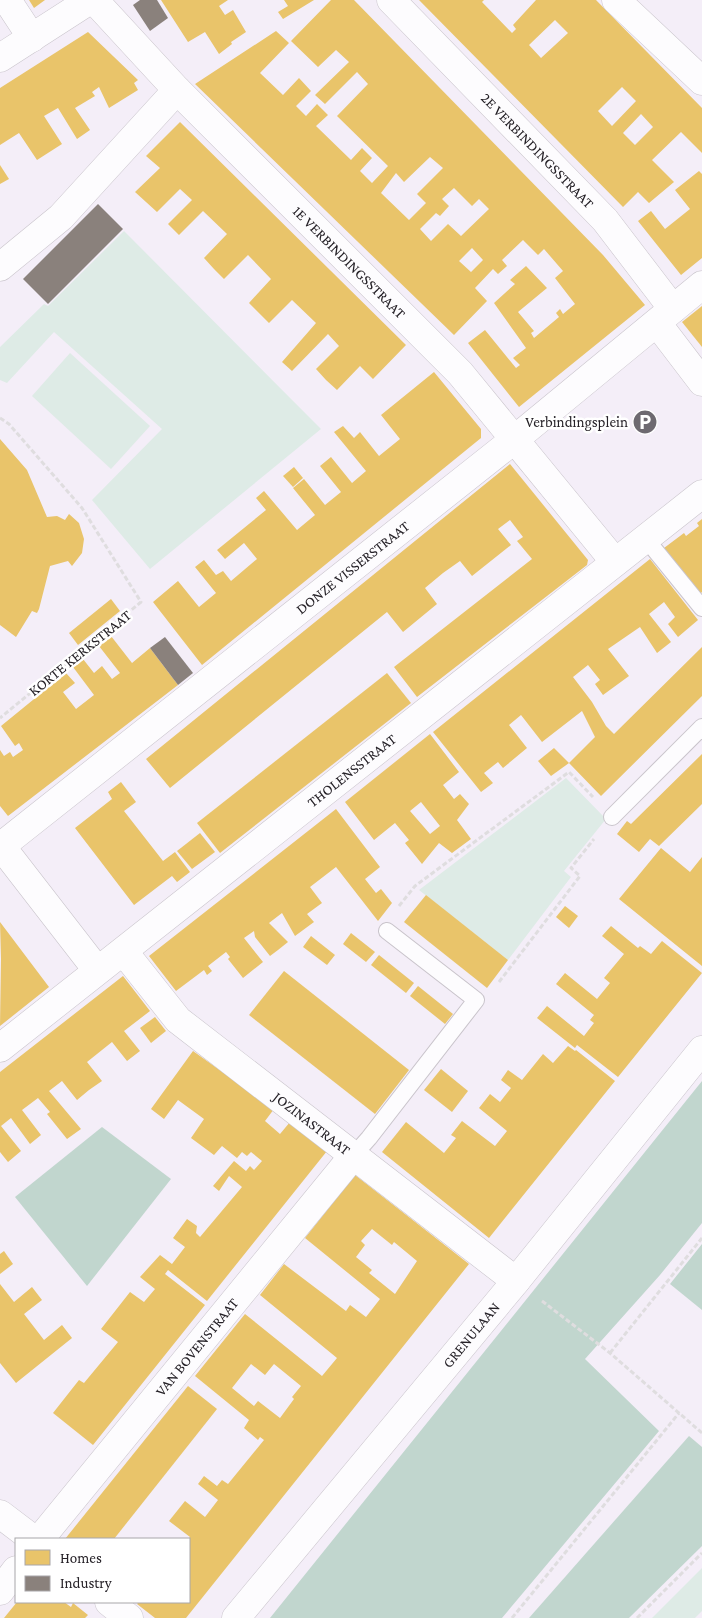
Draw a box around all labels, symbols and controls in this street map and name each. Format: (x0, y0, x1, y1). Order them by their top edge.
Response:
street label: 2E VERBINDINGSSTRAAT (478, 90, 597, 211)
street label: 1E VERBINDINGSSTRAAT (290, 203, 409, 322)
parking icon: Verbindingsplein (632, 409, 658, 435)
place label: Verbindingsplein (525, 414, 628, 431)
street label: DONZE VISSERSTRAAT (293, 518, 413, 617)
street label: KORTE KERKSTRAAT (26, 607, 134, 699)
street label: THOLENSSTRAAT (304, 731, 399, 810)
street label: JOZINASTRAAT (268, 1087, 354, 1158)
street label: VAN BOVENSTRAAT (152, 1295, 242, 1399)
street label: GRENULAAN (439, 1299, 503, 1371)
legend (15, 1538, 190, 1603)
text: Homes (60, 1550, 102, 1566)
text: Industry (60, 1575, 112, 1592)

